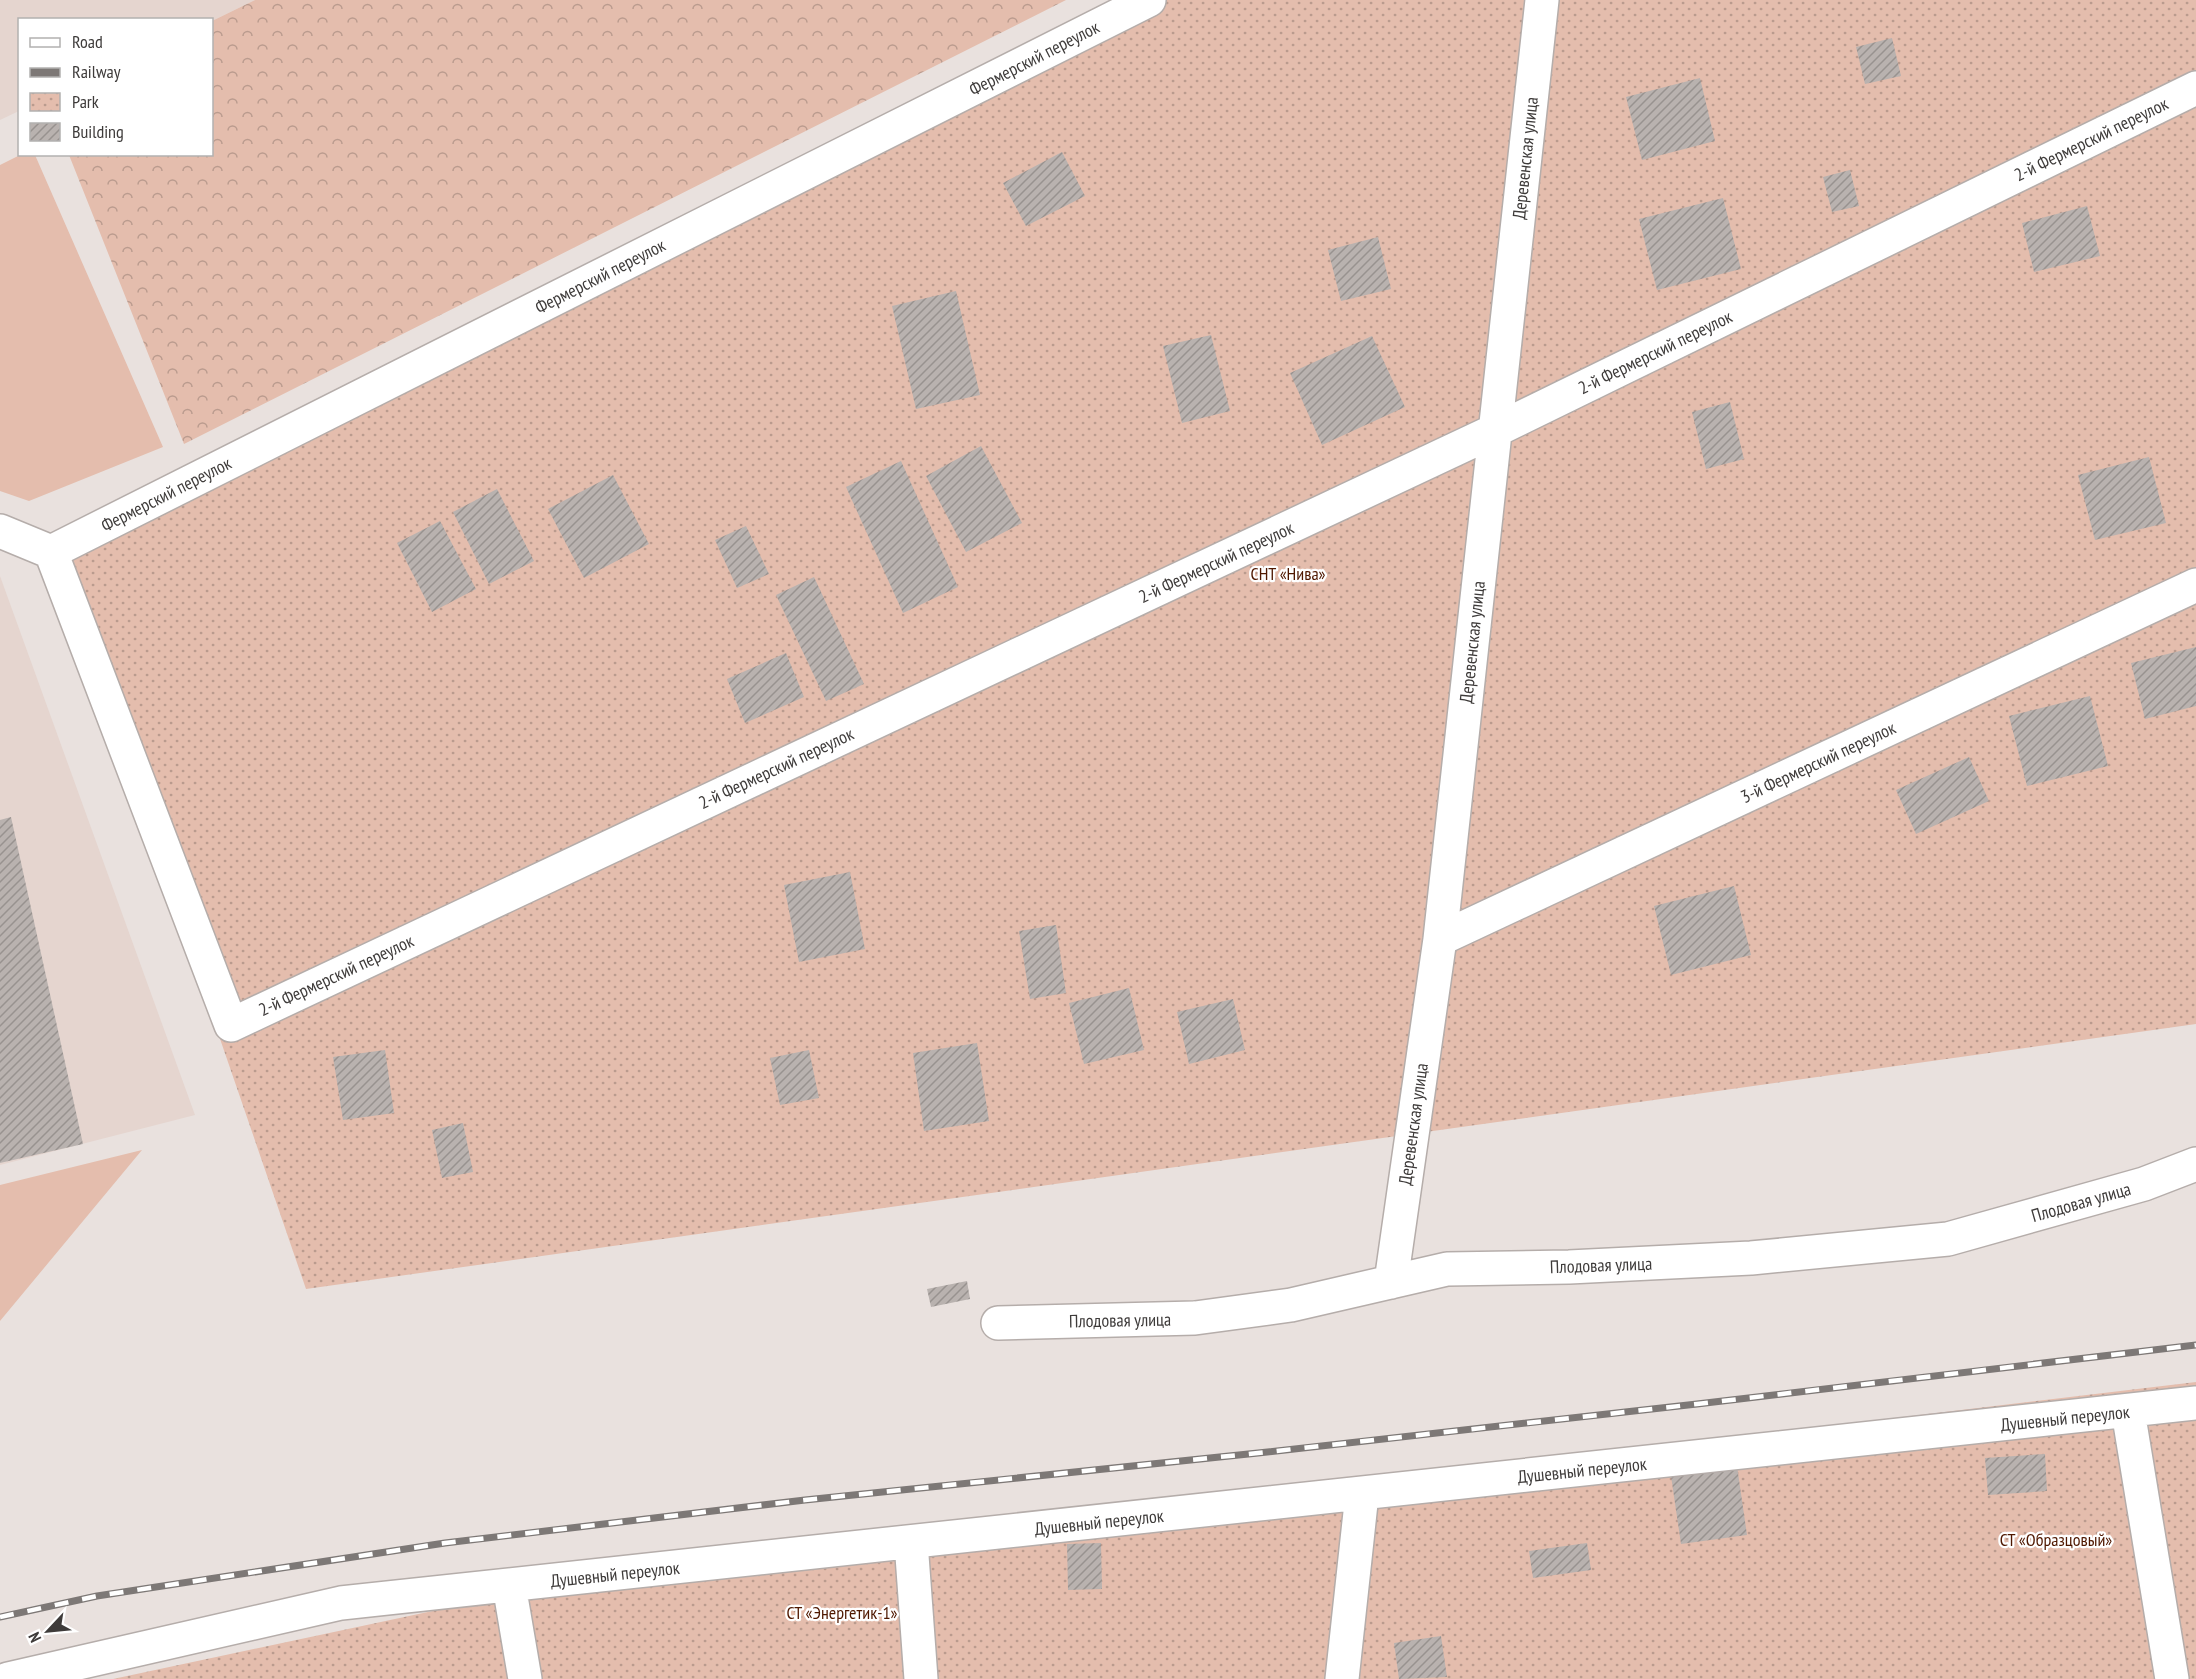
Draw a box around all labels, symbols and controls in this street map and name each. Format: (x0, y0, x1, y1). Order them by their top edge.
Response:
street label: Фермерский переулок (965, 15, 1103, 101)
legend (18, 18, 213, 156)
text: Road (72, 30, 103, 53)
text: Railway (72, 60, 121, 83)
text: Park (72, 90, 99, 113)
street label: 2-й Фермерский переулок (2010, 92, 2172, 186)
street label: Деревенская улица (1507, 96, 1543, 220)
text: Building (72, 120, 124, 143)
street label: Фермерский переулок (531, 233, 669, 319)
street label: 2-й Фермерский переулок (1574, 305, 1736, 399)
street label: Фермерский переулок (97, 451, 235, 537)
street label: 2-й Фермерский переулок (1135, 516, 1297, 608)
park label: СНТ «Нива» (1250, 562, 1326, 585)
street label: Деревенская улица (1454, 580, 1490, 704)
street label: 3-й Фермерский переулок (1737, 716, 1899, 808)
street label: 2-й Фермерский переулок (695, 722, 857, 814)
street label: 2-й Фермерский переулок (255, 929, 417, 1021)
street label: Деревенская улица (1393, 1062, 1433, 1186)
street label: Плодовая улица (2029, 1177, 2133, 1227)
street label: Плодовая улица (1549, 1252, 1653, 1278)
street label: Плодовая улица (1069, 1308, 1171, 1332)
street label: Душевный переулок (1999, 1400, 2131, 1436)
street label: Душевный переулок (1516, 1452, 1648, 1488)
street label: Душевный переулок (1033, 1504, 1165, 1540)
park label: СТ «Образцовый» (2000, 1528, 2112, 1551)
street label: Душевный переулок (549, 1556, 681, 1592)
north arrow (18, 1601, 78, 1661)
park label: СТ «Энергетик-1» (787, 1601, 898, 1624)
text: N (24, 1629, 45, 1646)

